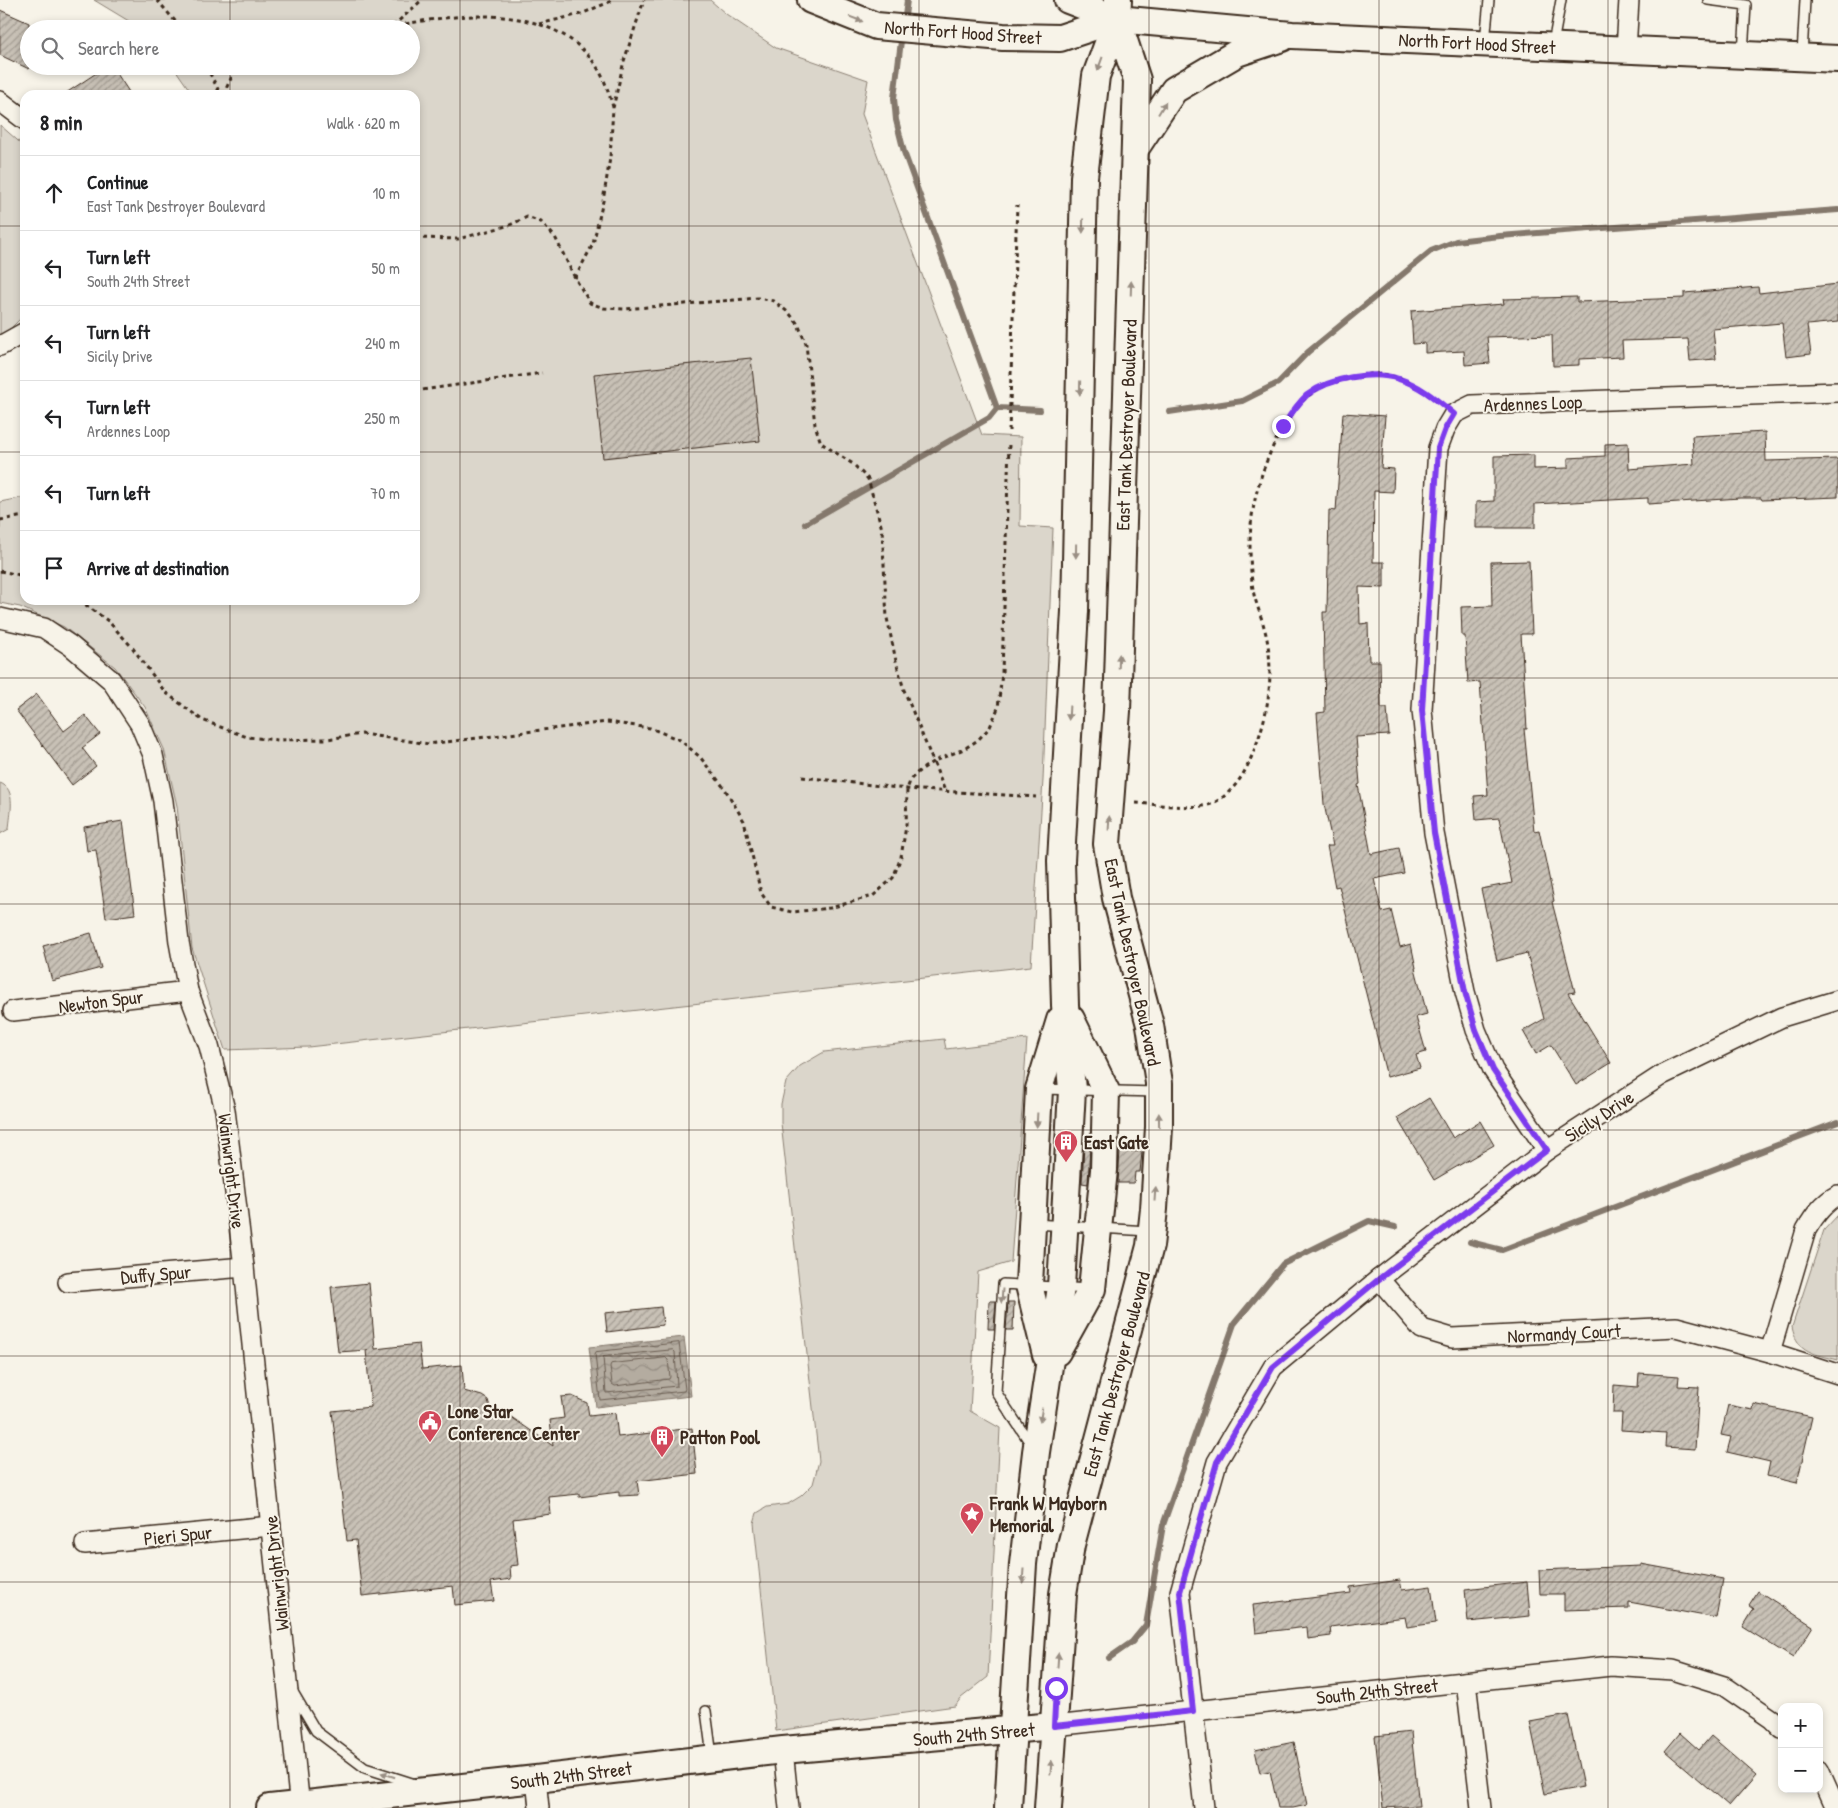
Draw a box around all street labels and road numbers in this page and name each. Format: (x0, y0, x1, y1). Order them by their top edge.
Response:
street label: North Fort Hood Street (884, 14, 1043, 50)
street label: North Fort Hood Street (1398, 26, 1557, 60)
street label: East Tank Destroyer Boulevard (1109, 318, 1143, 531)
street label: Ardennes Loop (1483, 388, 1583, 418)
street label: East Tank Destroyer Boulevard (1098, 856, 1168, 1069)
street label: Newton Spur (57, 983, 146, 1019)
street label: Sicily Drive (1559, 1084, 1639, 1148)
street label: Wainwright Drive (212, 1112, 252, 1230)
street label: Duffy Spur (120, 1258, 193, 1290)
street label: East Tank Destroyer Boulevard (1076, 1268, 1156, 1479)
street label: Normandy Court (1507, 1317, 1622, 1349)
street label: Wainwright Drive (257, 1514, 295, 1632)
street label: Pieri Spur (142, 1518, 214, 1552)
street label: South 24th Street (1315, 1672, 1439, 1710)
street label: South 24th Street (912, 1716, 1036, 1752)
street label: South 24th Street (509, 1755, 634, 1795)

